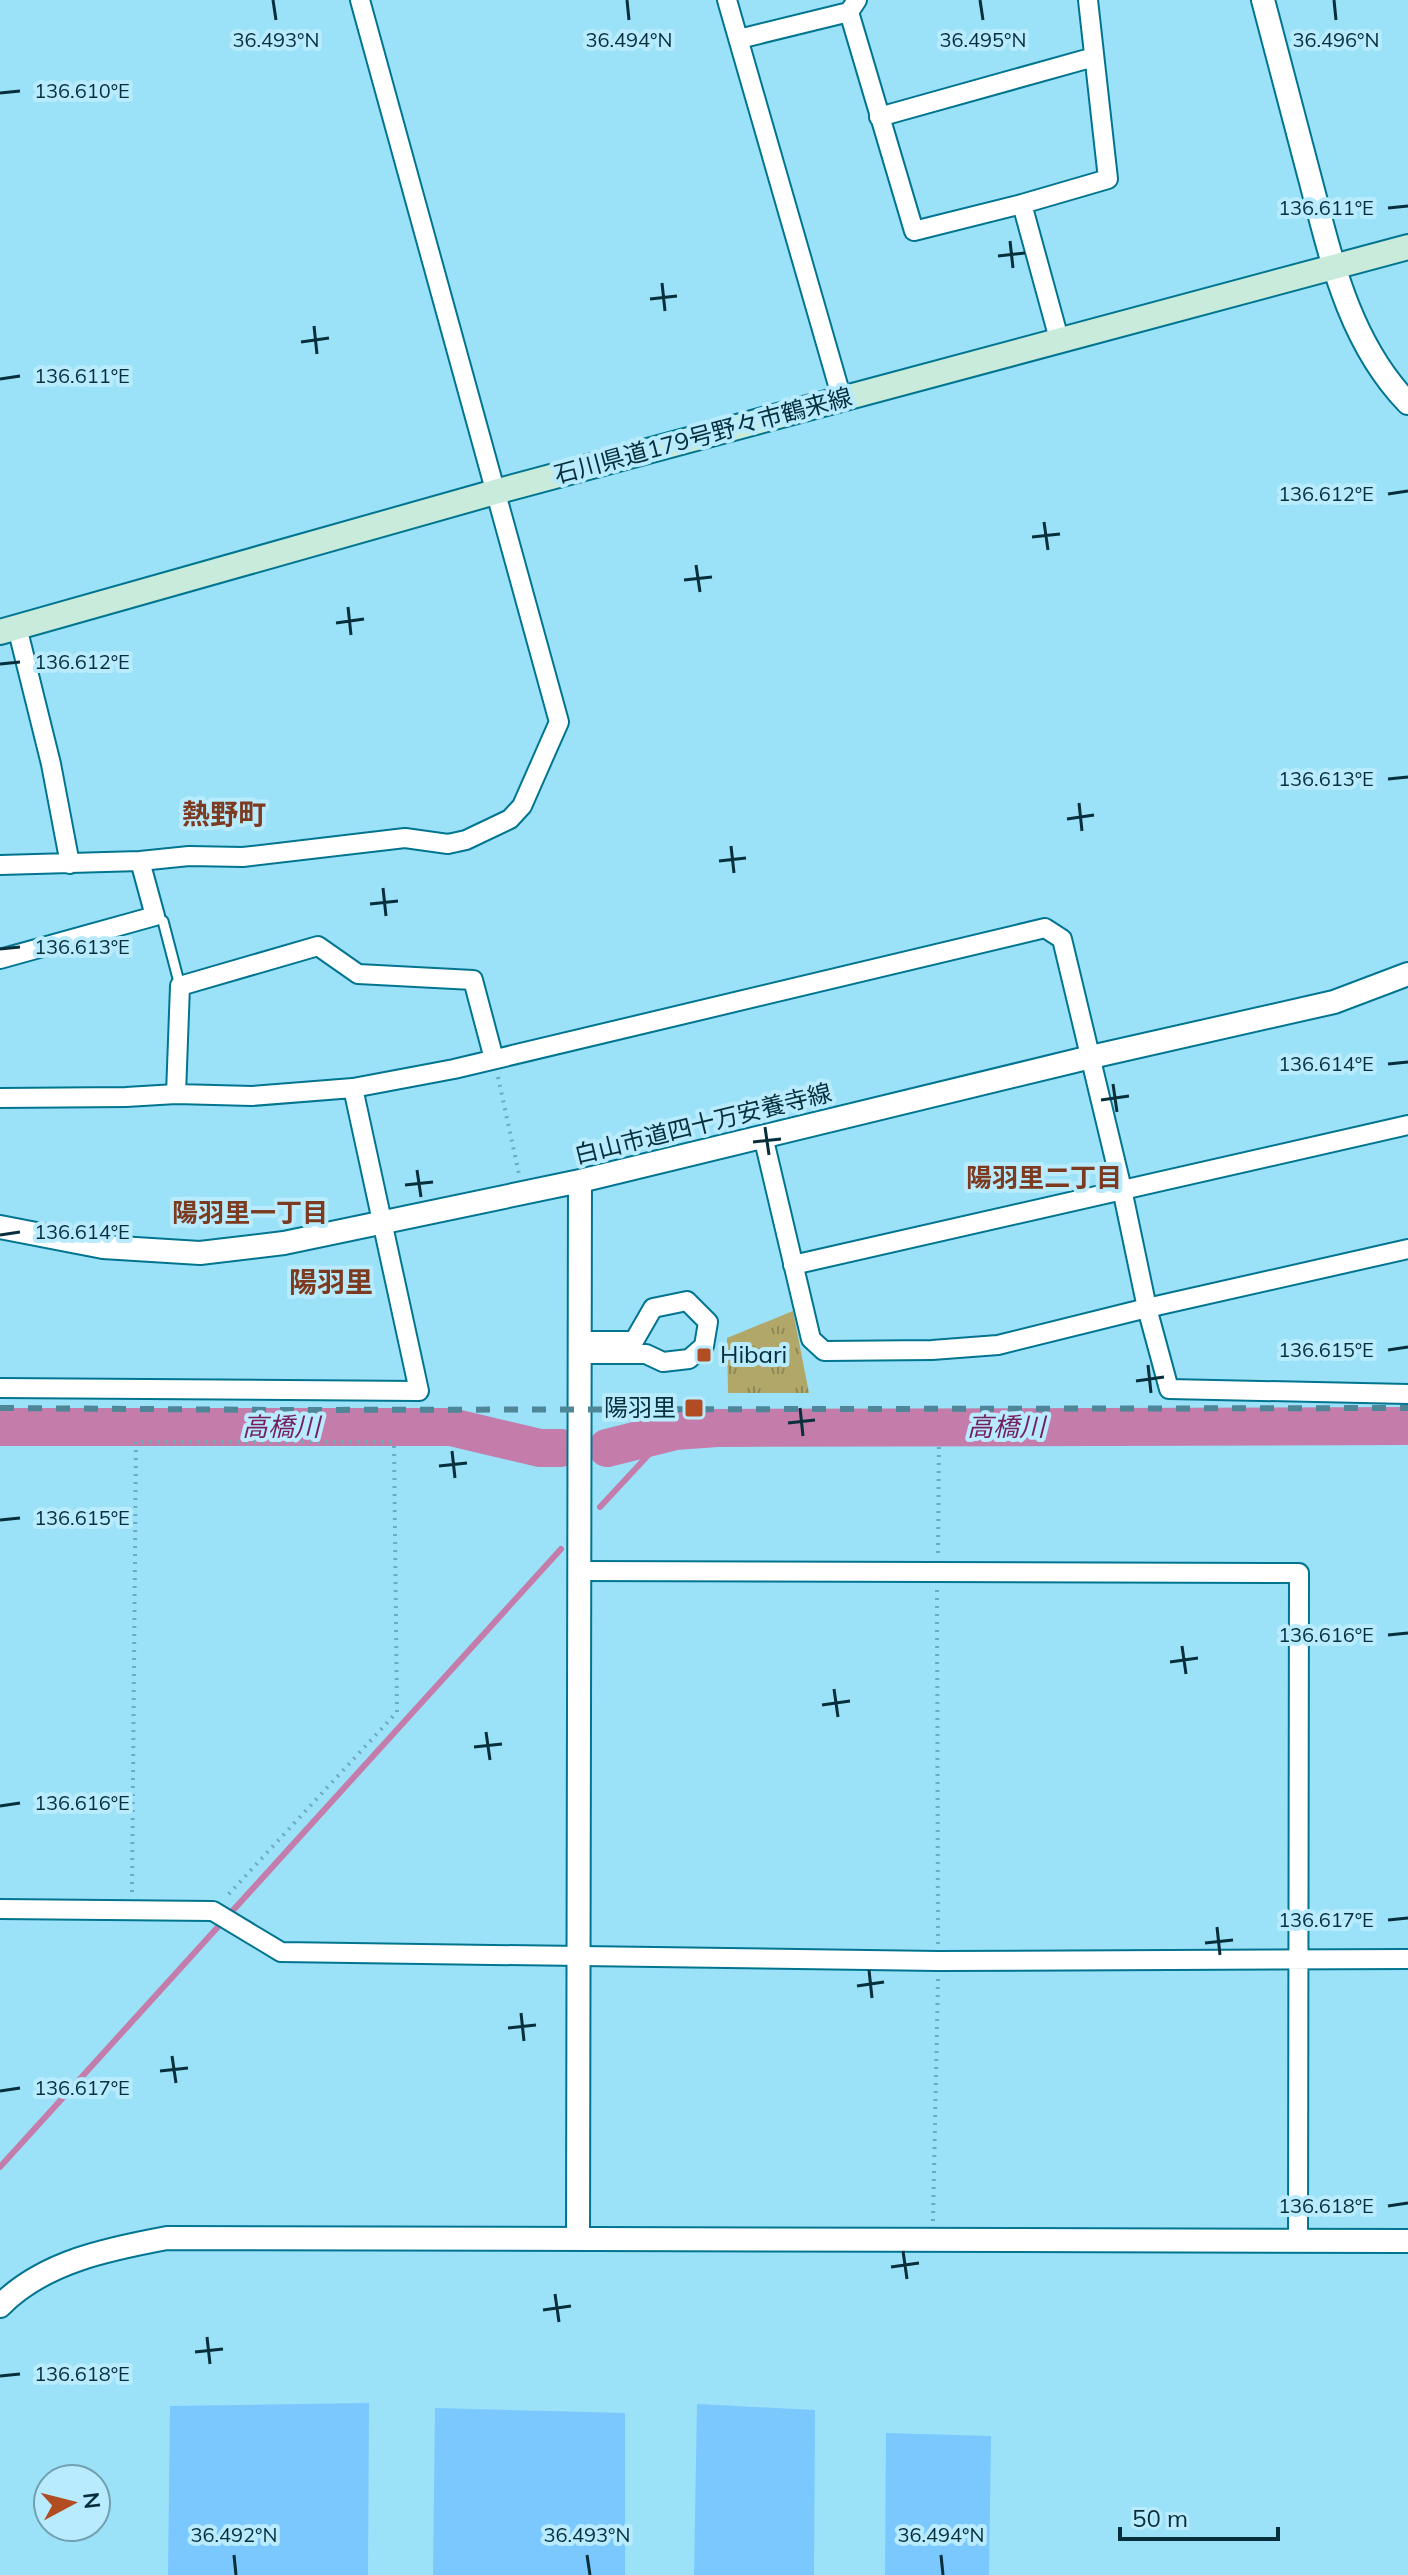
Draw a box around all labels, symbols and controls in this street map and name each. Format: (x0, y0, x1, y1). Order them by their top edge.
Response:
text: 36.493°N (233, 27, 319, 52)
text: 36.494°N (586, 27, 672, 52)
text: 36.495°N (940, 27, 1026, 52)
text: 36.496°N (1293, 27, 1379, 52)
text: 136.610°E (34, 78, 130, 103)
text: 136.611°E (1278, 195, 1374, 220)
text: 136.611°E (34, 363, 130, 388)
street label: 石川県道179号野々市鶴来線 (550, 381, 855, 489)
text: 136.612°E (1278, 481, 1374, 506)
text: 136.612°E (34, 649, 130, 674)
text: 136.613°E (1278, 766, 1374, 791)
district label: 熱野町 (182, 796, 266, 831)
text: 136.613°E (34, 934, 130, 959)
text: 136.614°E (1278, 1051, 1374, 1076)
street label: 白山市道四十万安養寺線 (571, 1077, 834, 1170)
district label: 陽羽里二丁目 (966, 1161, 1122, 1194)
district label: 陽羽里一丁目 (172, 1196, 328, 1229)
text: 136.614°E (34, 1219, 130, 1244)
district label: 陽羽里 (289, 1264, 373, 1299)
text: 136.615°E (1278, 1337, 1374, 1362)
place label: Hibari (720, 1339, 787, 1369)
marker: Hibari (695, 1346, 713, 1364)
place label: 陽羽里 (604, 1392, 676, 1422)
marker: 陽羽里 (683, 1397, 705, 1419)
water label: 高橋川 (242, 1410, 323, 1443)
water label: 高橋川 (967, 1410, 1048, 1443)
text: 136.615°E (34, 1505, 130, 1530)
text: 136.616°E (1278, 1622, 1374, 1647)
text: 136.616°E (34, 1790, 130, 1815)
text: 136.617°E (1278, 1907, 1374, 1932)
text: 136.617°E (34, 2075, 130, 2100)
text: 136.618°E (1278, 2193, 1374, 2218)
text: 136.618°E (34, 2361, 130, 2386)
north arrow (32, 2463, 112, 2543)
text: N (77, 2491, 107, 2511)
scale bar (1120, 2491, 1278, 2541)
text: 50 m (1132, 2503, 1188, 2533)
text: 36.492°N (191, 2522, 277, 2547)
text: 36.493°N (544, 2522, 630, 2547)
text: 36.494°N (898, 2522, 984, 2547)

